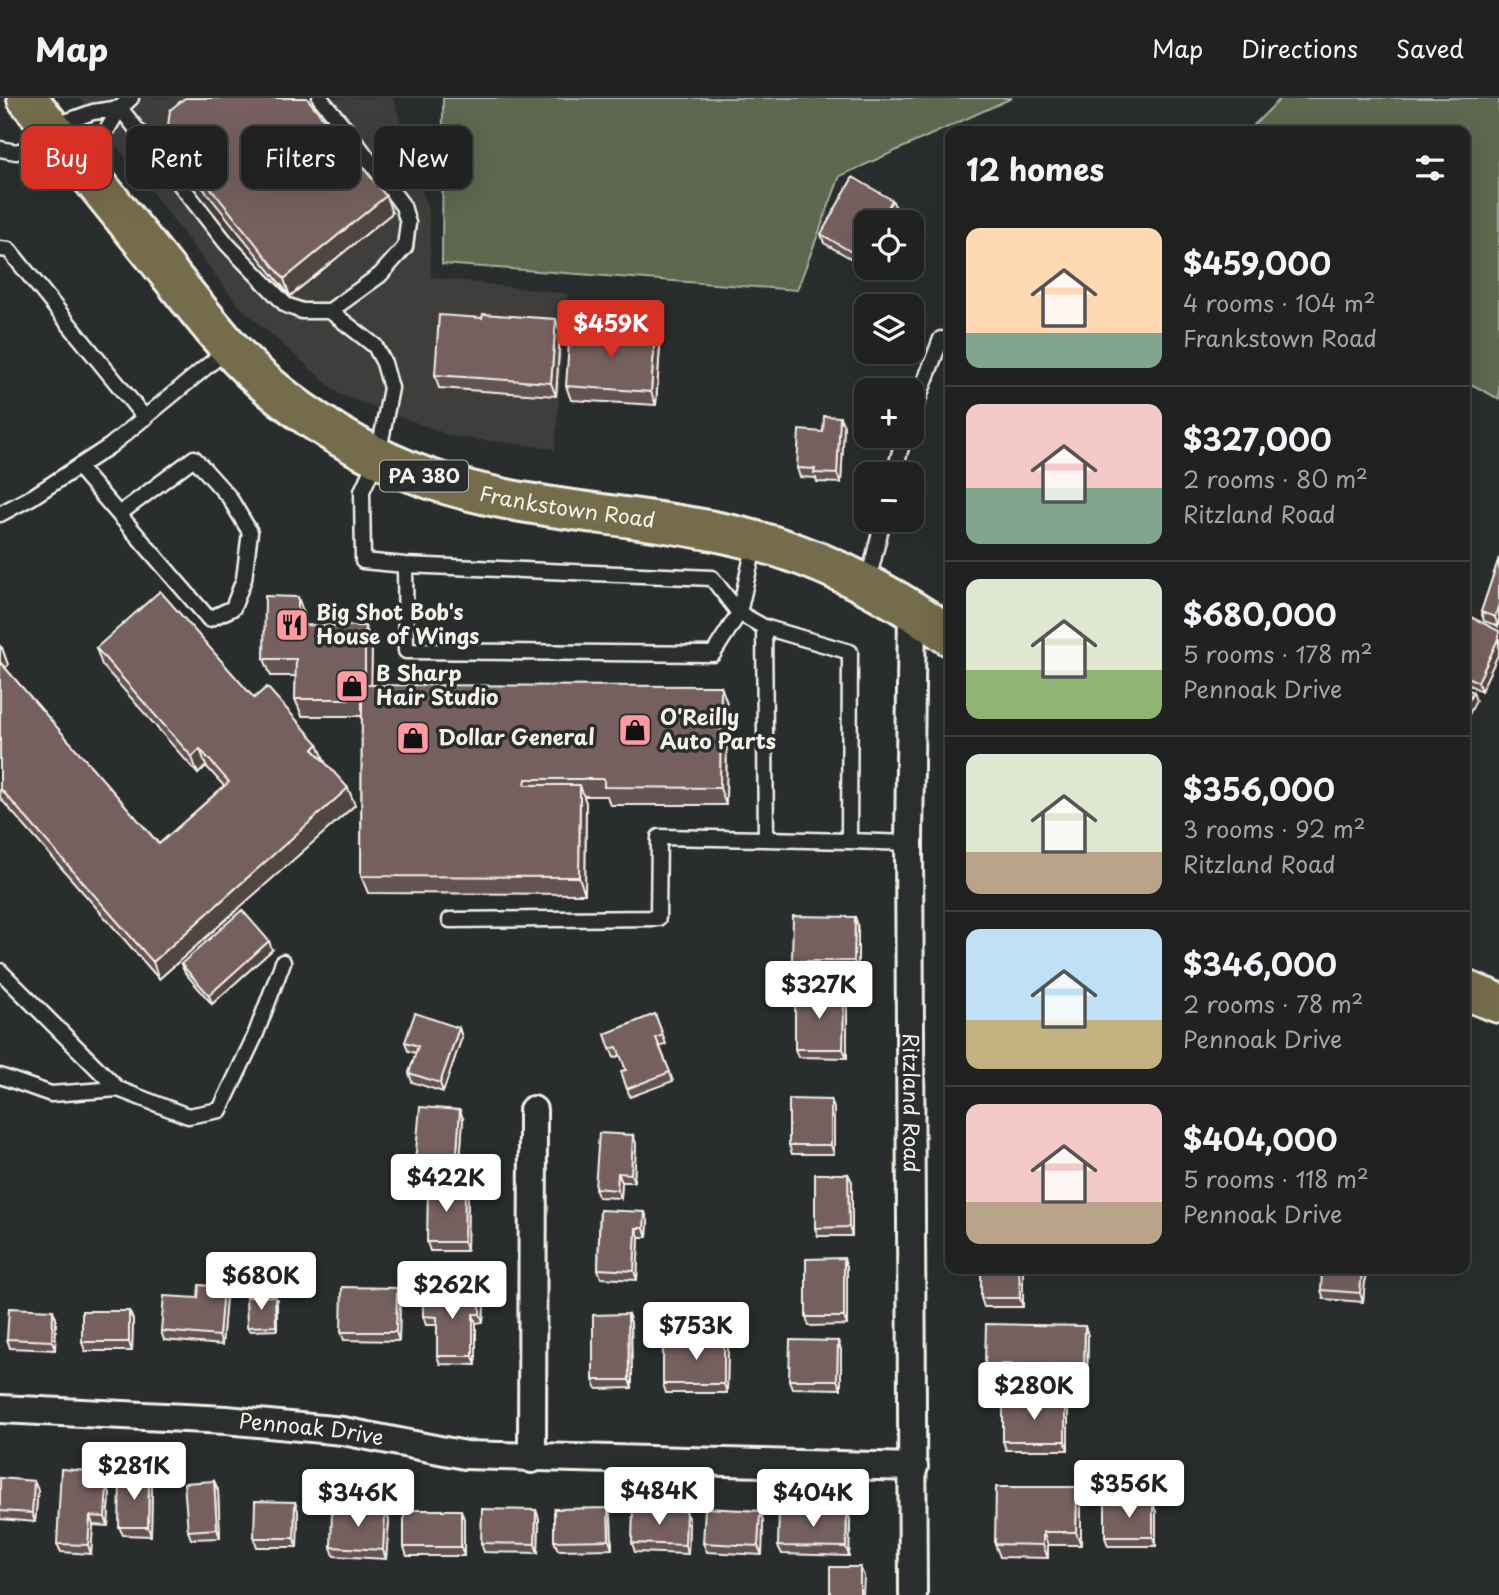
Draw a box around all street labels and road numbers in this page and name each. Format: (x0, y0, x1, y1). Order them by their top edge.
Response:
road number: PA 380 (380, 460, 468, 492)
street label: Frankstown Road (477, 476, 657, 535)
street label: Ritzland Road (896, 1033, 929, 1173)
street label: Pennoak Drive (238, 1403, 387, 1453)

